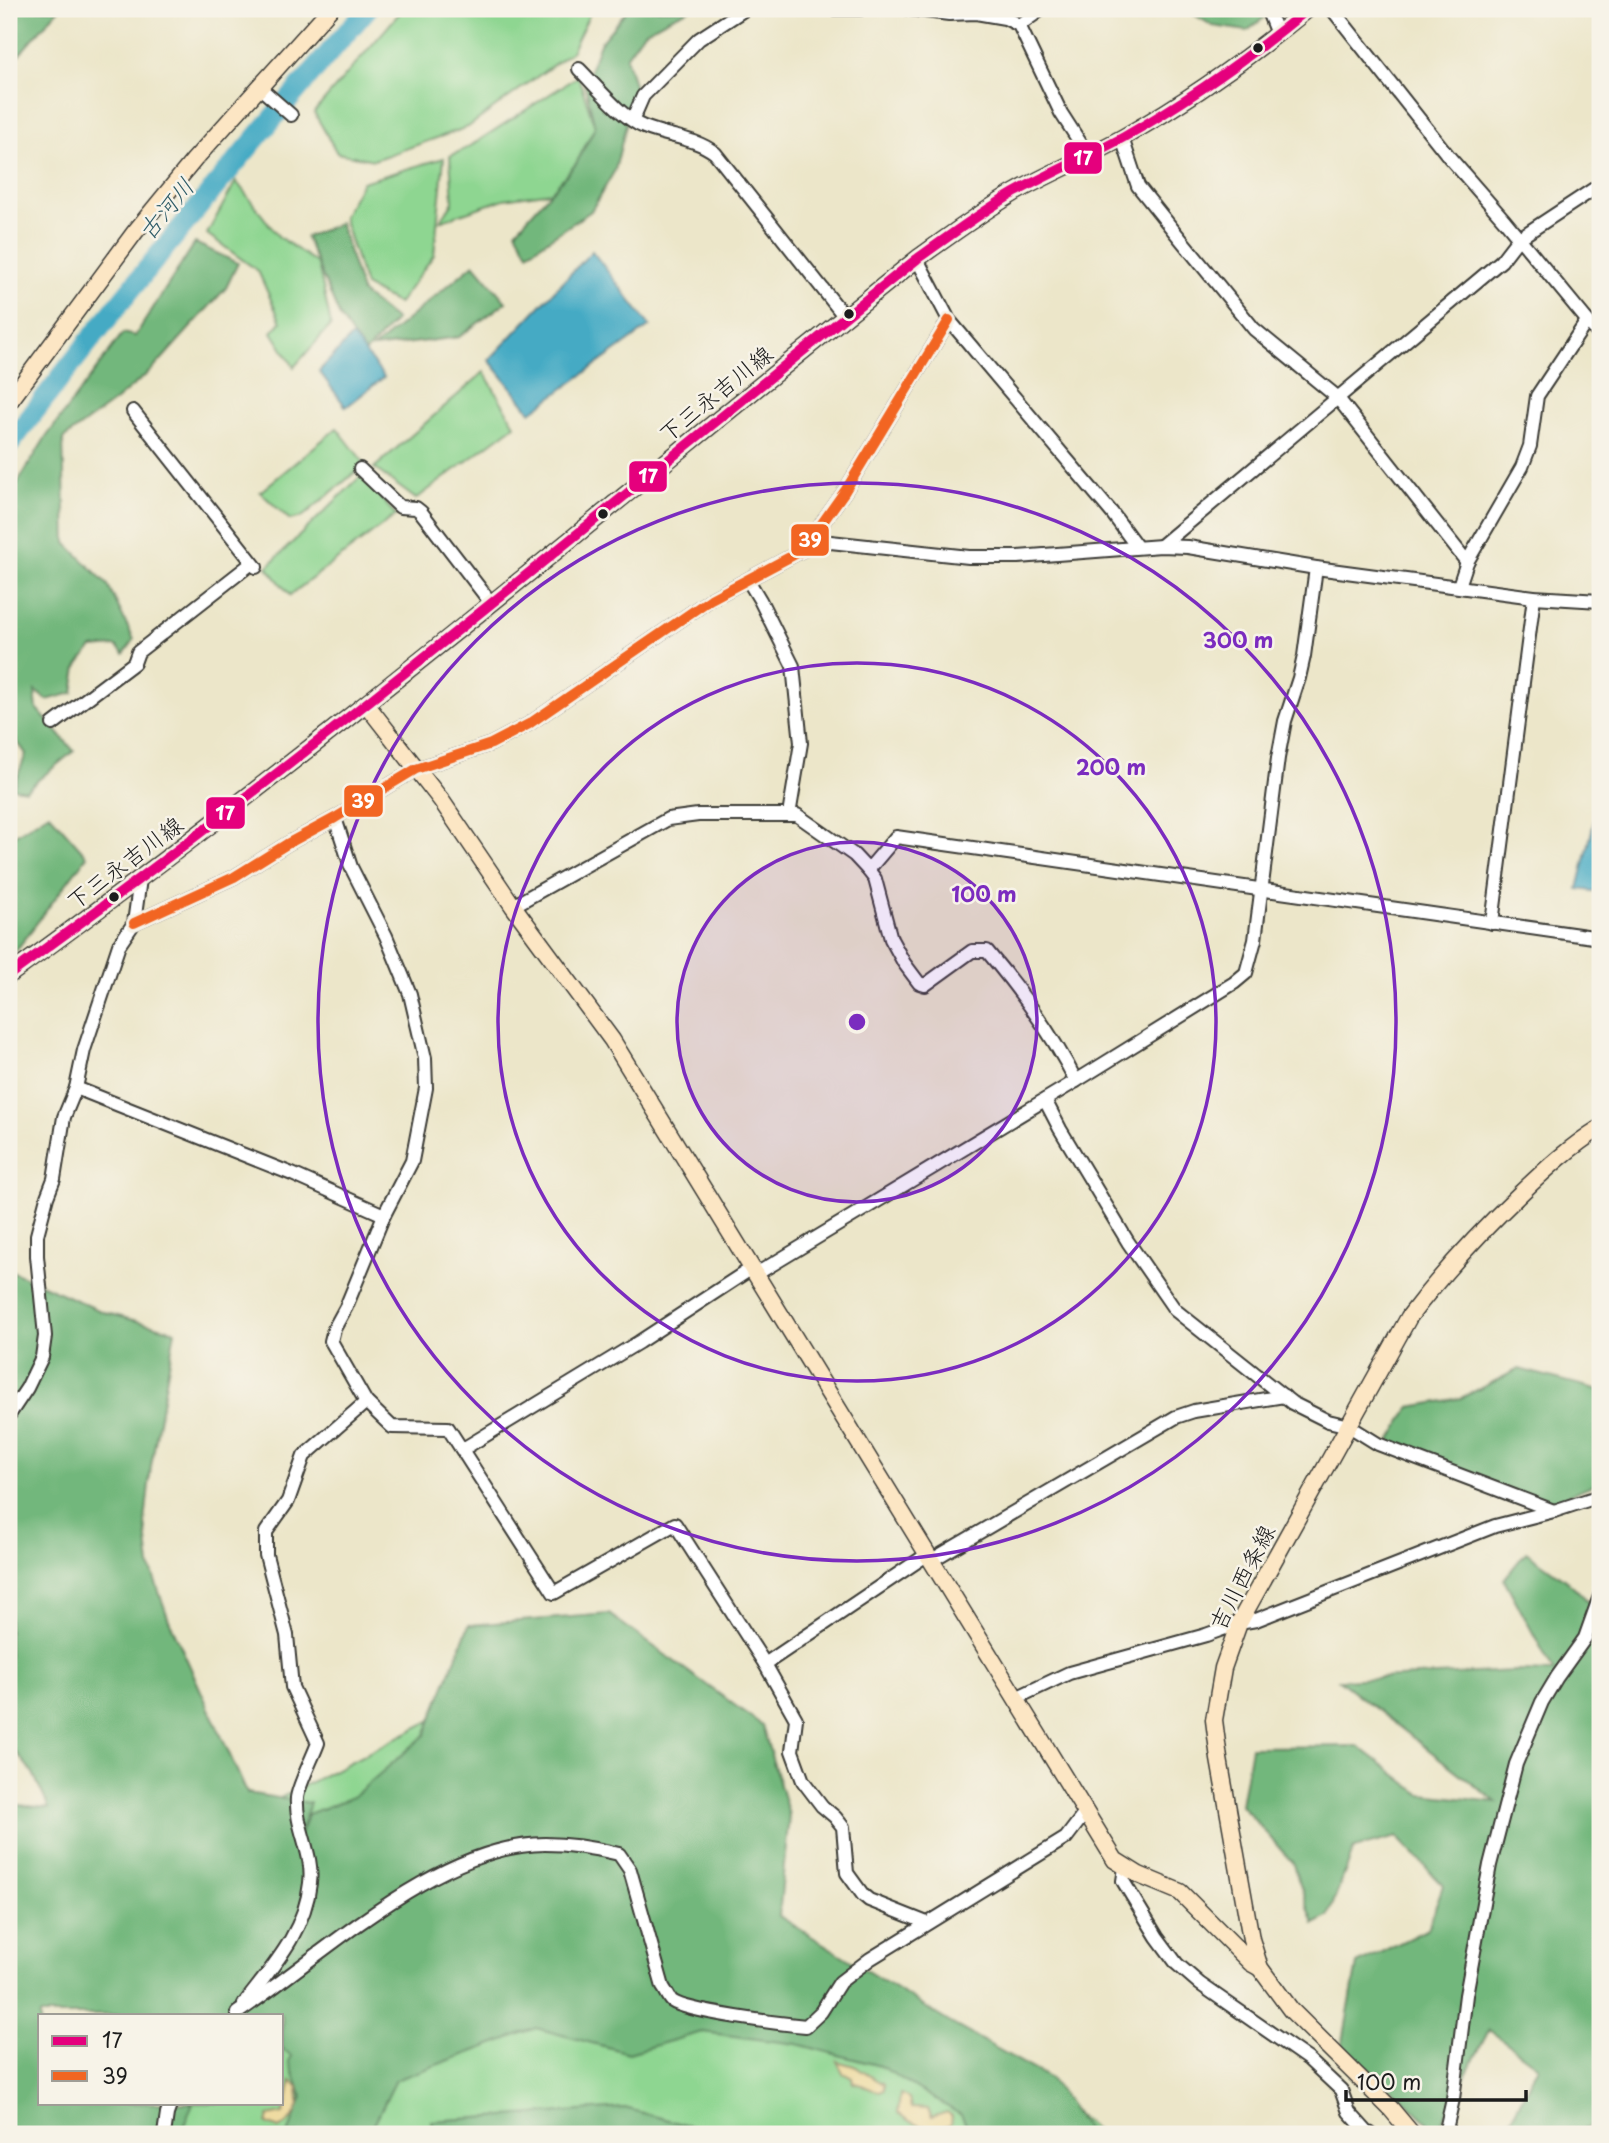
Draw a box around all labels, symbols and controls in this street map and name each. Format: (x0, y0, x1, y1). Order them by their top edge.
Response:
unlabelled marker (1251, 41, 1265, 55)
line badge: 17 (1063, 141, 1103, 175)
text: 17 (1073, 143, 1093, 171)
water label: 古河川 (128, 169, 202, 247)
unlabelled marker (842, 307, 856, 321)
street label: 下三永吉川線 (650, 336, 780, 450)
line badge: 17 (628, 460, 668, 493)
text: 17 (638, 461, 658, 489)
unlabelled marker (596, 507, 610, 521)
line badge: 39 (790, 523, 830, 557)
text: 39 (798, 525, 822, 553)
text: 300 m (1203, 623, 1273, 655)
text: 200 m (1076, 750, 1146, 782)
line badge: 39 (343, 784, 384, 818)
text: 39 (351, 786, 375, 814)
line badge: 17 (205, 796, 246, 830)
text: 17 (215, 798, 235, 826)
street label: 下三永吉川線 (58, 806, 190, 918)
text: 100 m (951, 877, 1017, 909)
unlabelled marker (107, 890, 121, 904)
centre of rings (845, 1010, 869, 1034)
street label: 吉川西条線 (1199, 1518, 1283, 1636)
legend (38, 2014, 284, 2104)
text: 17 (102, 2023, 123, 2055)
text: 39 (102, 2059, 128, 2091)
scale bar (1346, 2059, 1527, 2103)
text: 100 m (1357, 2065, 1421, 2097)

